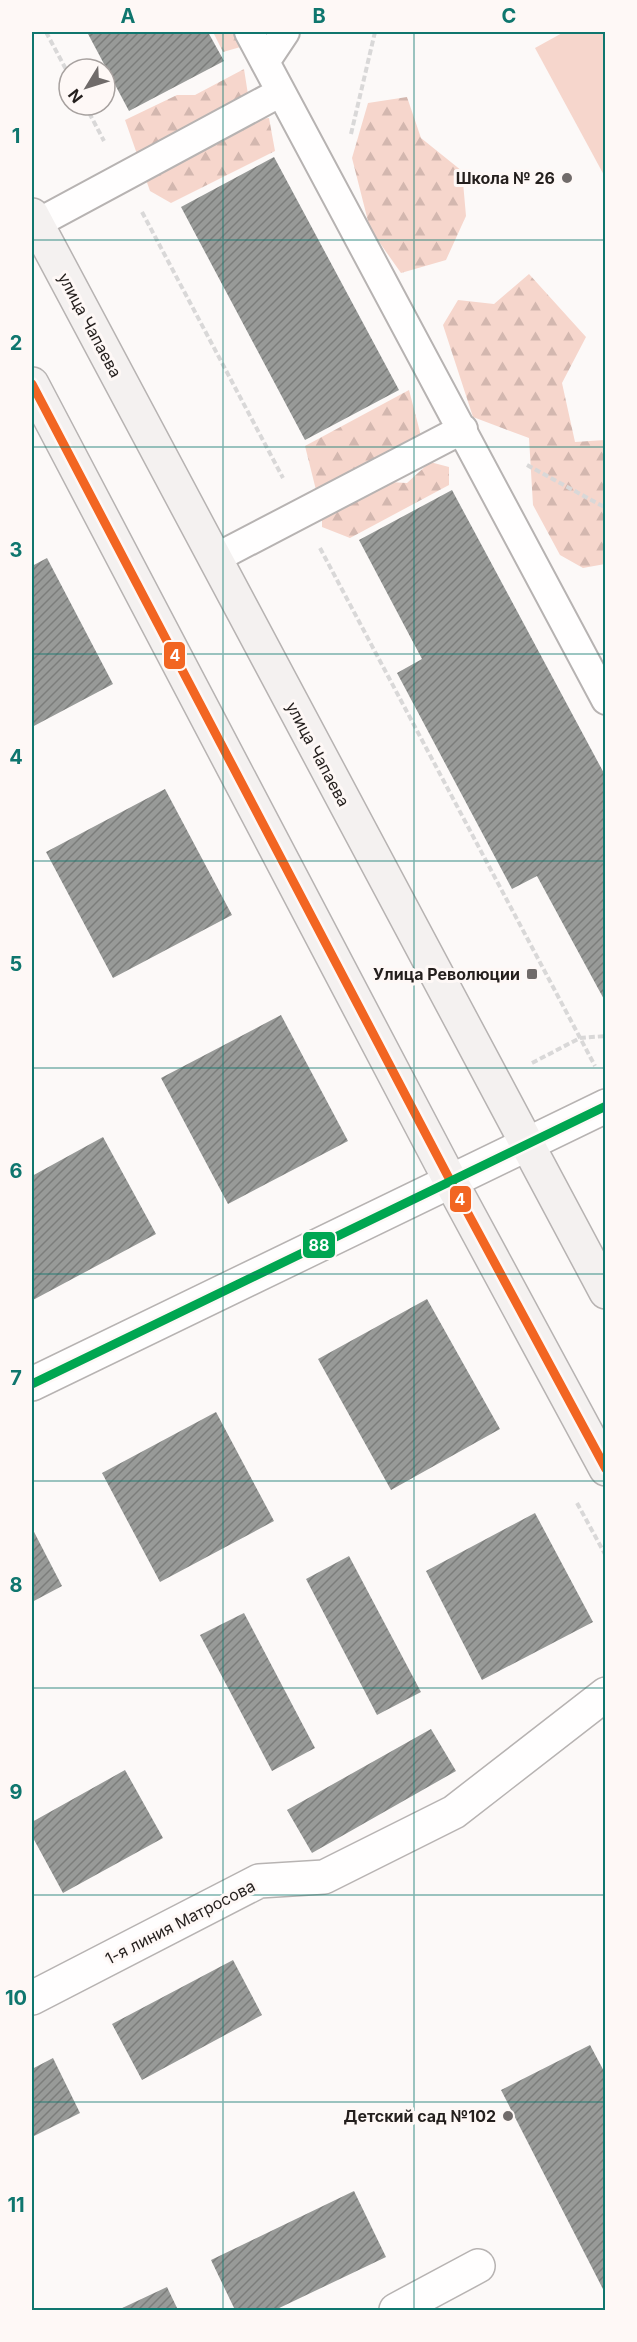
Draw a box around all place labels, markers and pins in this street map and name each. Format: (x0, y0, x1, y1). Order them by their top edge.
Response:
place label: Школа № 26 (456, 168, 555, 188)
marker: Школа № 26 (560, 171, 574, 185)
place label: Улица Революции (373, 964, 520, 984)
marker: Улица Революции (525, 967, 539, 981)
place label: Детский сад №102 (344, 2106, 496, 2126)
marker: Детский сад №102 (501, 2109, 515, 2123)

